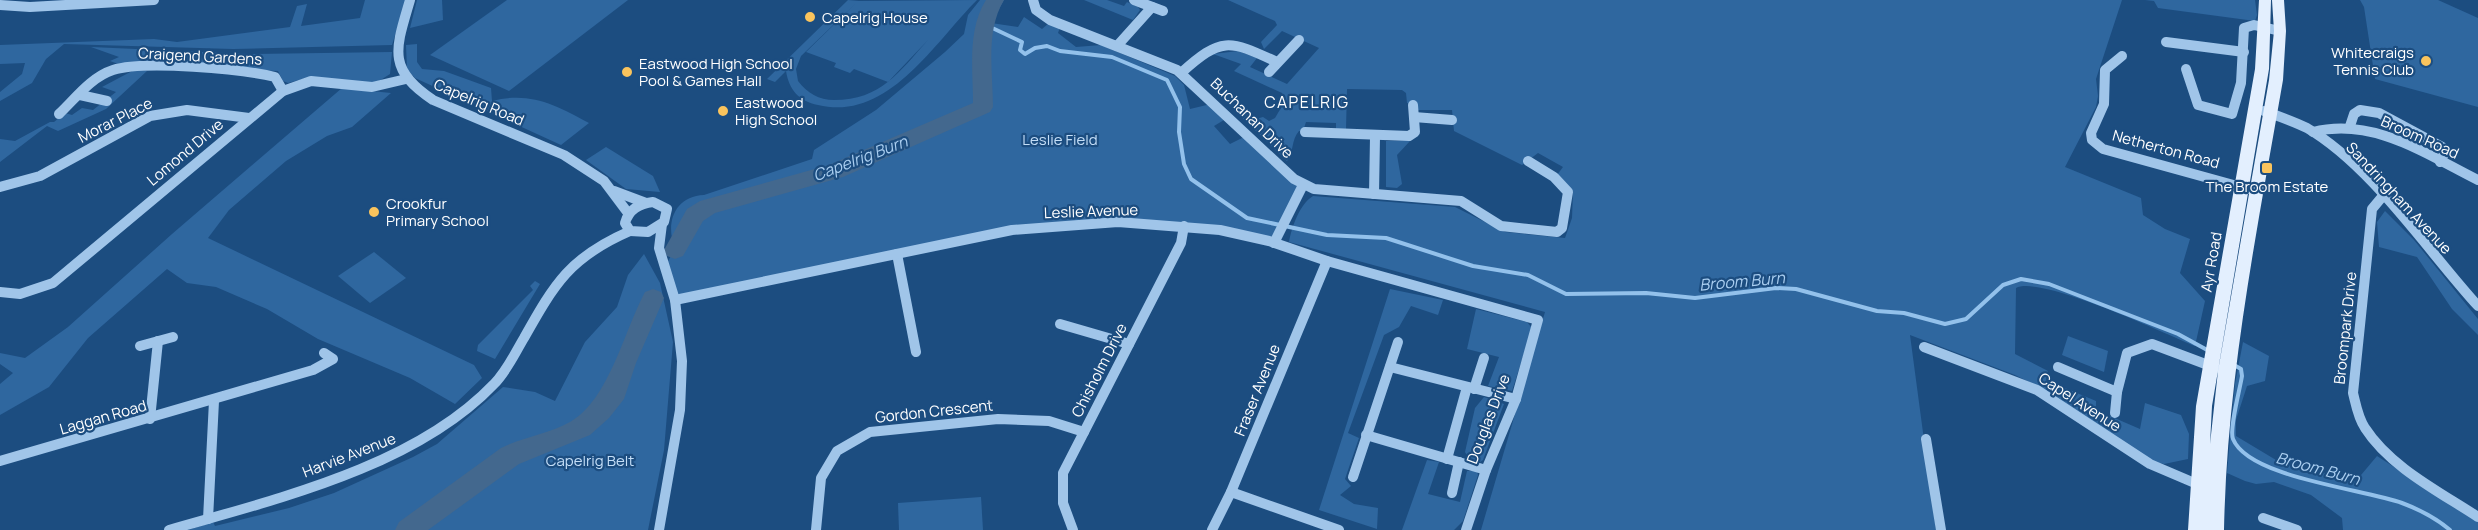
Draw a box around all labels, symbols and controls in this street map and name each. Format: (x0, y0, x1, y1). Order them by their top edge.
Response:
place label: Capelrig House (822, 7, 928, 28)
marker: Capelrig House (803, 10, 817, 24)
street label: Craigend Gardens (137, 42, 263, 70)
place label: Whitecraigs Tennis Club (2331, 42, 2414, 80)
place label: Eastwood High School Pool & Games Hall (639, 53, 793, 91)
marker: Whitecraigs Tennis Club (2419, 54, 2433, 68)
marker: Eastwood High School Pool & Games Hall (620, 65, 634, 79)
street label: Capelrig Road (430, 73, 528, 131)
street label: Buchanan Drive (1206, 73, 1298, 163)
district label: CAPELRIG (1264, 91, 1350, 113)
street label: Morar Place (74, 92, 156, 148)
place label: Eastwood High School (735, 92, 817, 130)
marker: Eastwood High School (716, 104, 730, 118)
street label: Broom Road (2378, 110, 2462, 164)
street label: Lomond Drive (142, 114, 228, 190)
street label: Netherton Road (2110, 125, 2222, 173)
park label: Leslie Field (1022, 129, 1098, 150)
water label: Capelrig Burn (810, 130, 911, 186)
street label: Sandringham Avenue (2341, 137, 2457, 259)
marker: The Broom Estate (2260, 161, 2274, 175)
place label: The Broom Estate (2206, 176, 2329, 197)
place label: Crookfur Primary School (386, 193, 489, 231)
street label: Leslie Avenue (1043, 199, 1139, 223)
marker: Crookfur Primary School (367, 205, 381, 219)
street label: Ayr Road (2195, 230, 2227, 294)
water label: Broom Burn (1698, 266, 1786, 296)
street label: Broompark Drive (2329, 270, 2361, 385)
street label: Chisholm Drive (1066, 319, 1132, 421)
street label: Fraser Avenue (1229, 341, 1285, 439)
street label: Capel Avenue (2035, 367, 2126, 437)
street label: Douglas Drive (1461, 371, 1515, 467)
street label: Gordon Crescent (874, 394, 994, 428)
street label: Laggan Road (57, 395, 149, 439)
street label: Harvie Avenue (299, 428, 399, 482)
water label: Broom Burn (2274, 446, 2363, 490)
park label: Capelrig Belt (546, 450, 634, 471)

